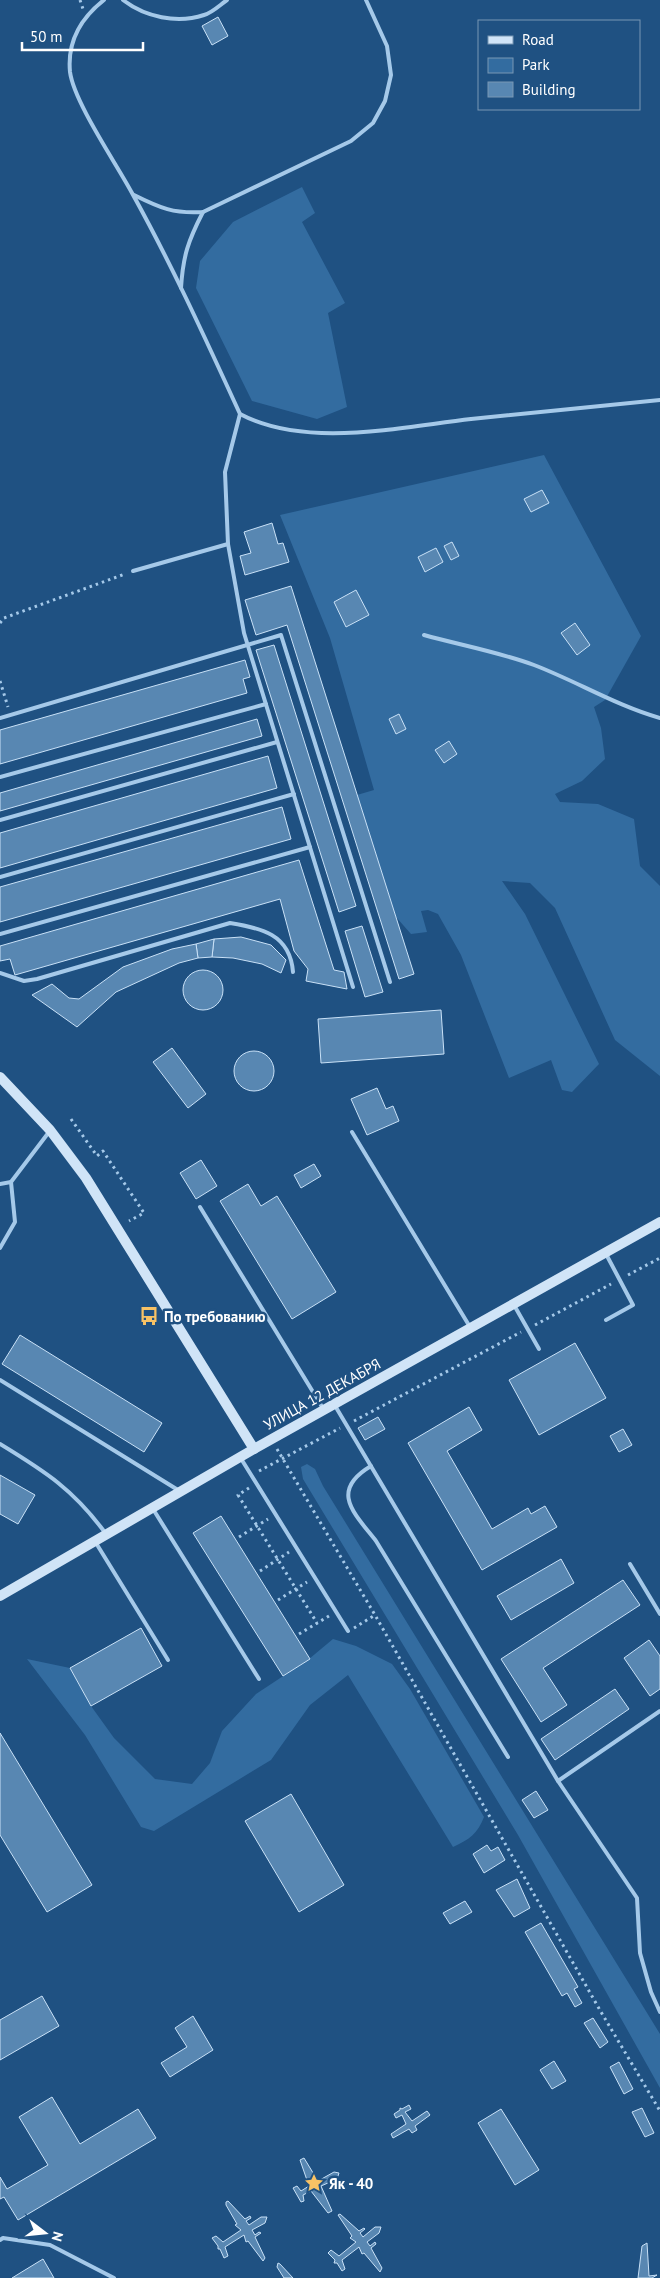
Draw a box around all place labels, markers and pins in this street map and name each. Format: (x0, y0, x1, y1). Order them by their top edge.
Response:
bus stop icon: По требованию (138, 1305, 160, 1327)
place label: По требованию (164, 1307, 266, 1326)
place icon: Як - 40 (303, 2172, 325, 2194)
place label: Як - 40 (329, 2174, 373, 2193)

